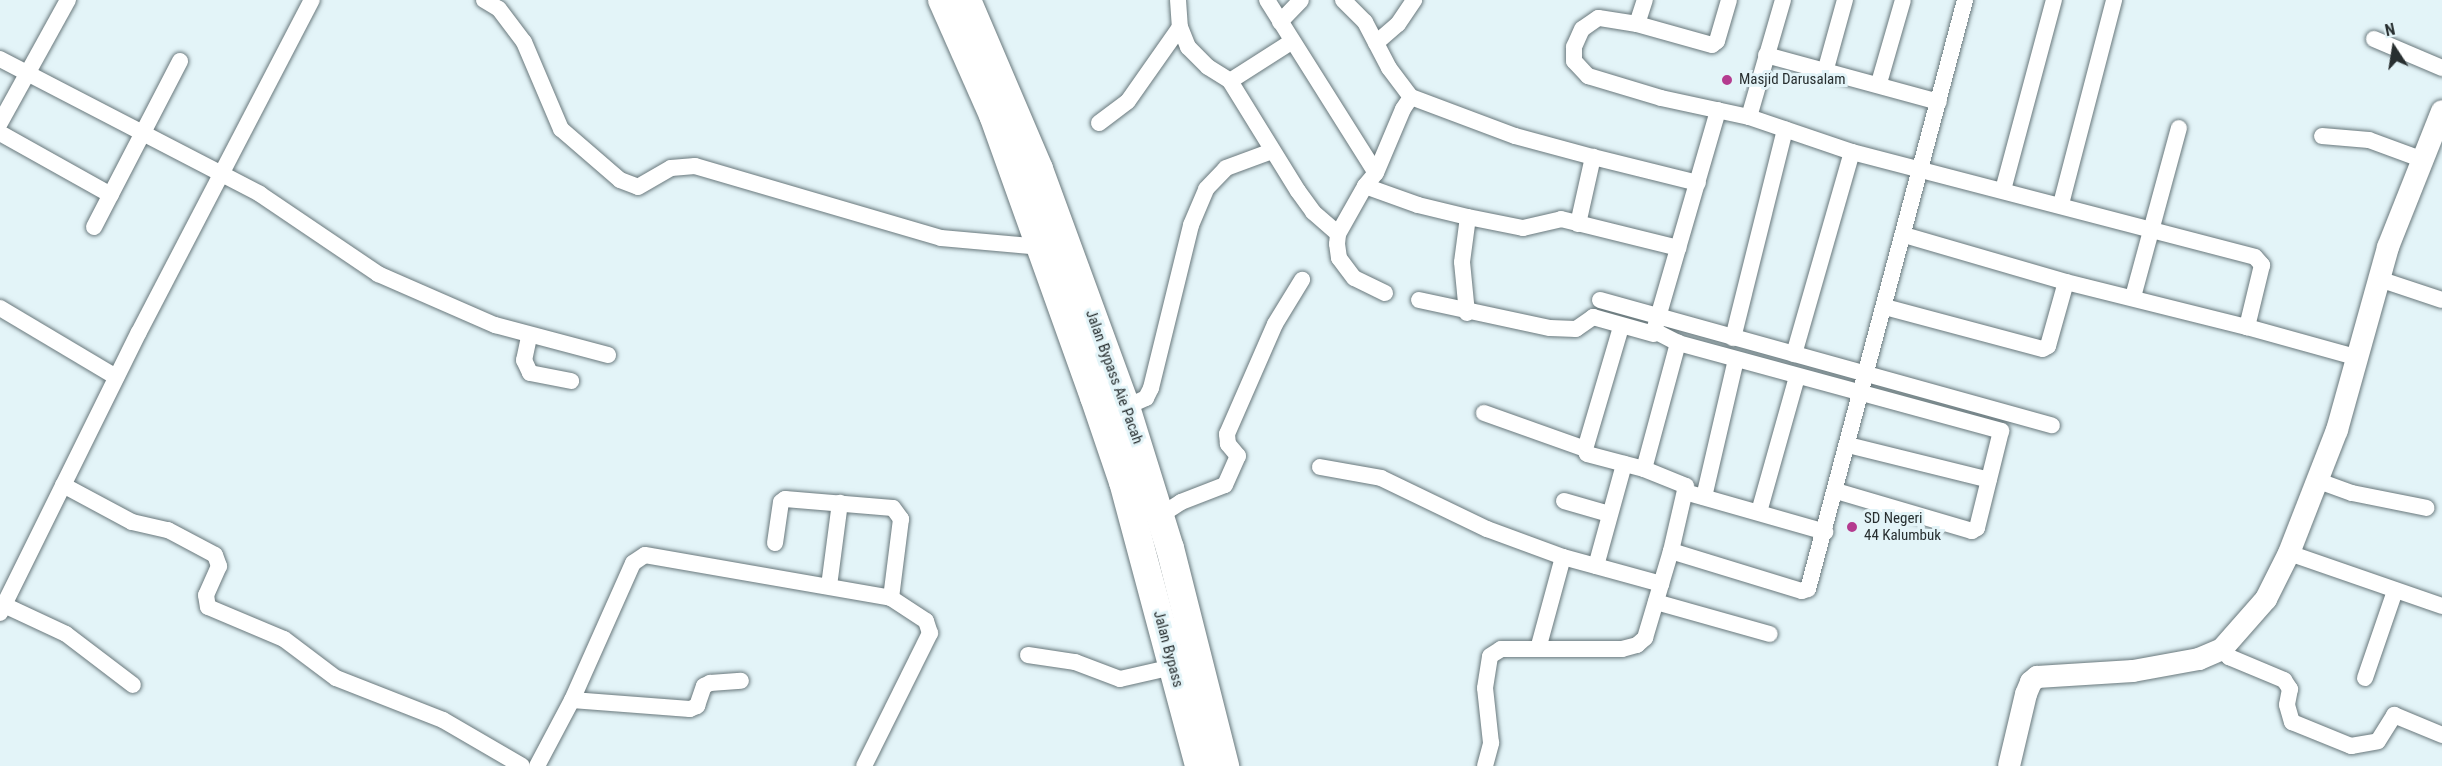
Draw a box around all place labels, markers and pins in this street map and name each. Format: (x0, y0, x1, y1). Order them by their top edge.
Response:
place label: Masjid Darusalam (1739, 71, 1846, 89)
marker: Masjid Darusalam (1720, 73, 1734, 87)
place label: SD Negeri 44 Kalumbuk (1864, 509, 1941, 544)
marker: SD Negeri 44 Kalumbuk (1845, 520, 1859, 534)

